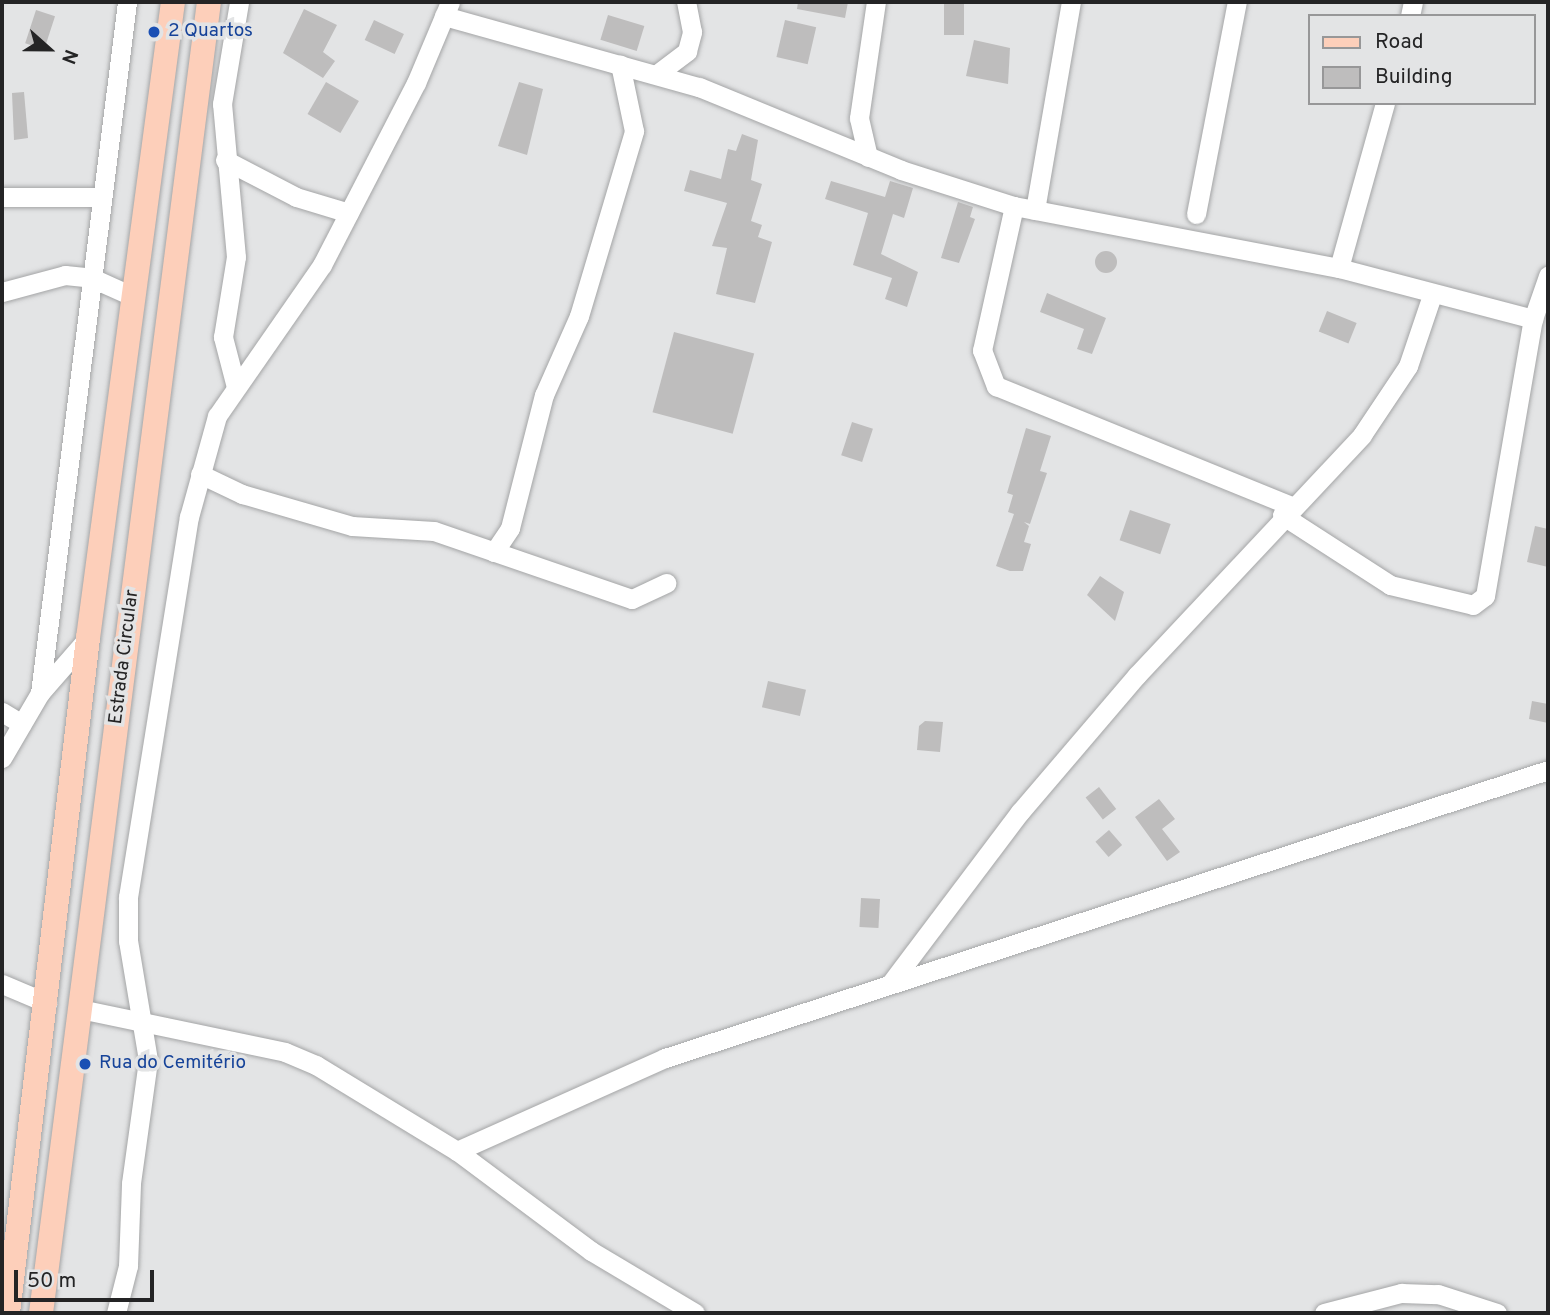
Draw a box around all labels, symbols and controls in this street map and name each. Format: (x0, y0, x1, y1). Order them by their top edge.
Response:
north arrow (14, 14, 84, 84)
legend (1308, 14, 1536, 105)
place label: 2 Quartos (168, 21, 253, 43)
marker: 2 Quartos (146, 24, 162, 40)
text: Road (1375, 29, 1424, 56)
text: N (55, 46, 82, 67)
text: Building (1375, 64, 1453, 91)
street label: Estrada Circular (105, 588, 145, 726)
place label: Rua do Cemitério (99, 1053, 246, 1075)
marker: Rua do Cemitério (77, 1056, 93, 1072)
scale bar (18, 1256, 158, 1300)
text: 50 m (27, 1268, 76, 1295)

